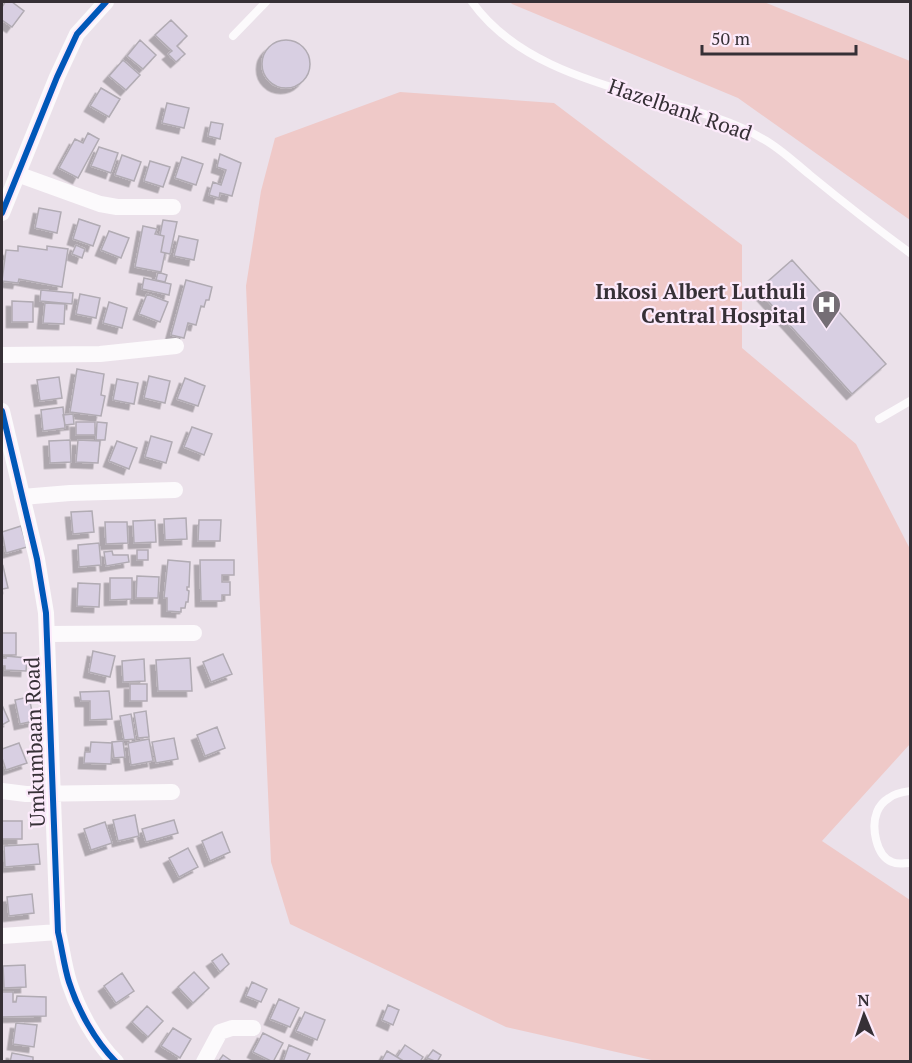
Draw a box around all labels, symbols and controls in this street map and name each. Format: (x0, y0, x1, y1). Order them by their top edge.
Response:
scale bar (702, 18, 856, 56)
text: 50 m (711, 26, 751, 50)
street label: Hazelbank Road (605, 71, 756, 147)
place label: Inkosi Albert Luthuli Central Hospital (595, 277, 806, 329)
hospital icon: Inkosi Albert Luthuli Central Hospital (811, 288, 843, 330)
street label: Umkumbaan Road (17, 656, 51, 828)
north arrow (834, 985, 894, 1045)
text: N (857, 989, 870, 1011)

